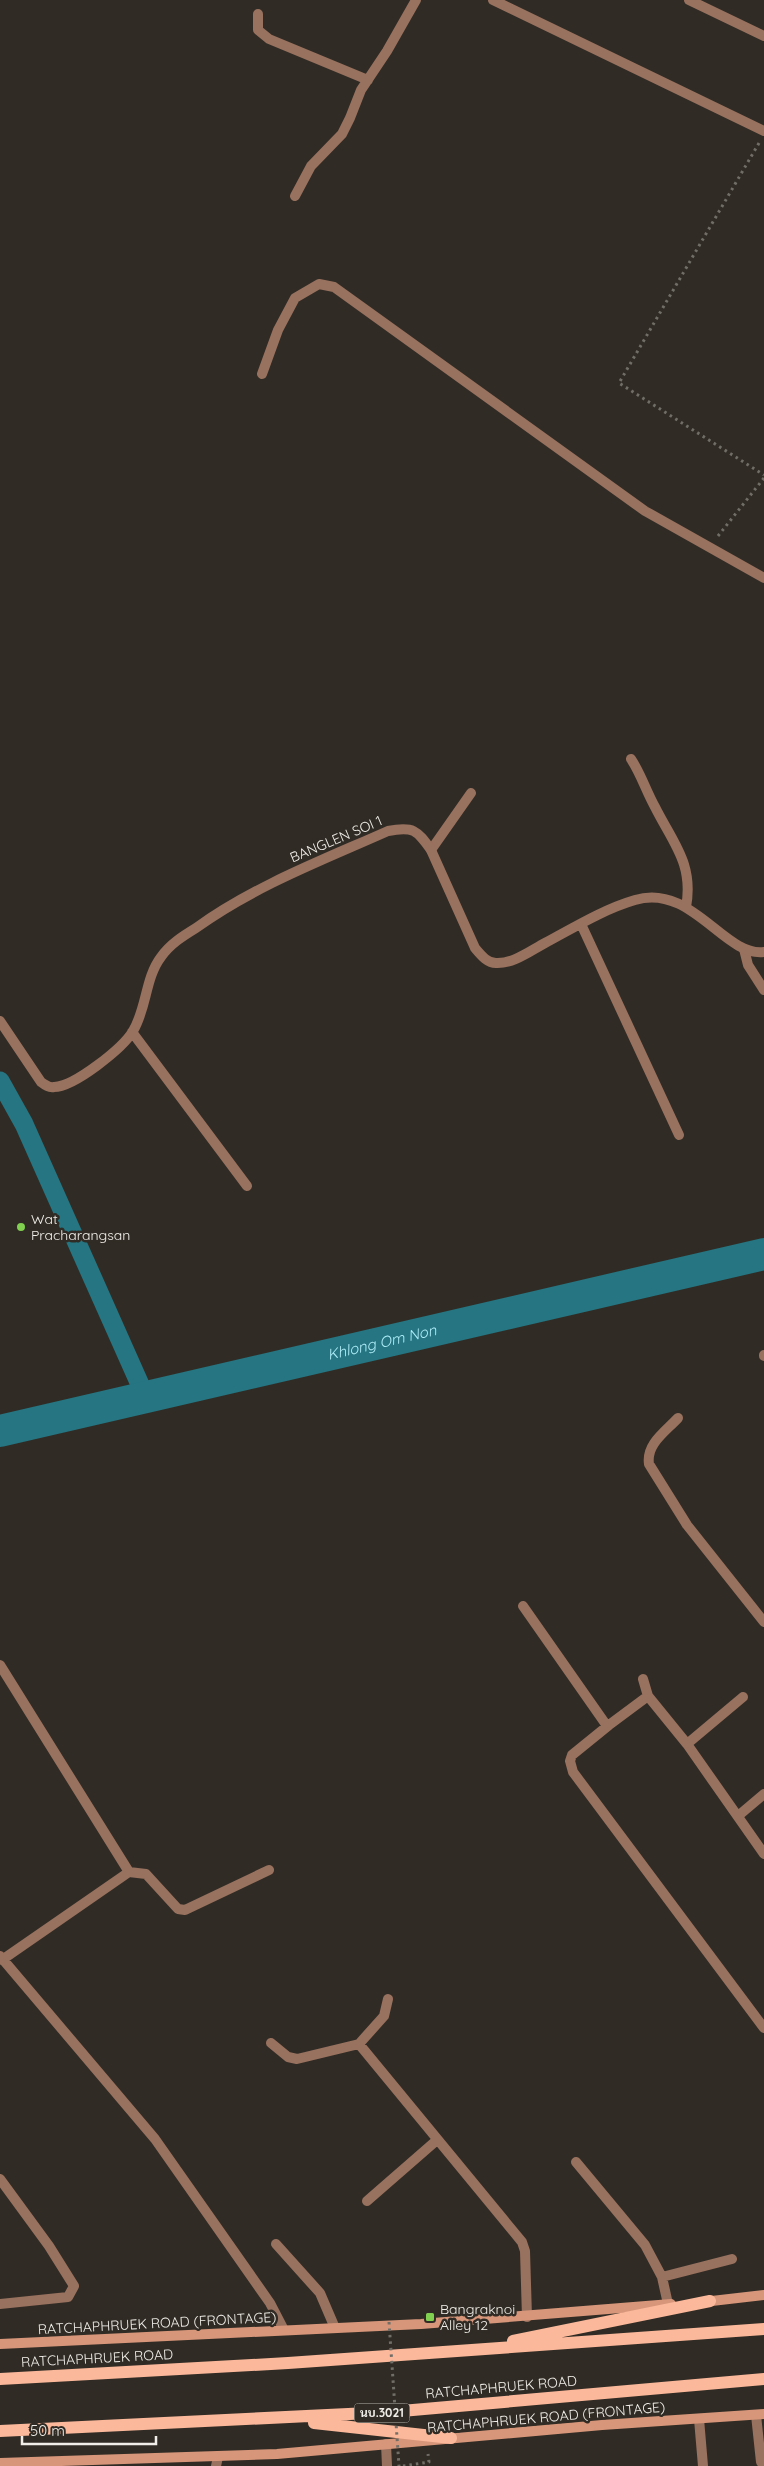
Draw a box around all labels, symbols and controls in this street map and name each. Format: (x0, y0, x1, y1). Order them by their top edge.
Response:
street label: BANGLEN SOI 1 (287, 811, 385, 867)
place label: Wat Pracharangsan (31, 1210, 130, 1244)
marker: Wat Pracharangsan (15, 1221, 27, 1233)
water label: Khlong Om Non (325, 1320, 438, 1364)
place label: Bangraknoi Alley 12 (440, 2300, 515, 2334)
street label: RATCHAPHRUEK ROAD (FRONTAGE) (37, 2308, 277, 2338)
marker: Bangraknoi Alley 12 (424, 2311, 436, 2323)
street label: RATCHAPHRUEK ROAD (21, 2345, 173, 2371)
street label: RATCHAPHRUEK ROAD (424, 2371, 578, 2403)
street label: RATCHAPHRUEK ROAD (FRONTAGE) (426, 2398, 666, 2436)
road number: นบ.3021 (354, 2404, 410, 2422)
scale bar (22, 2414, 156, 2446)
text: 50 m (30, 2421, 65, 2440)

